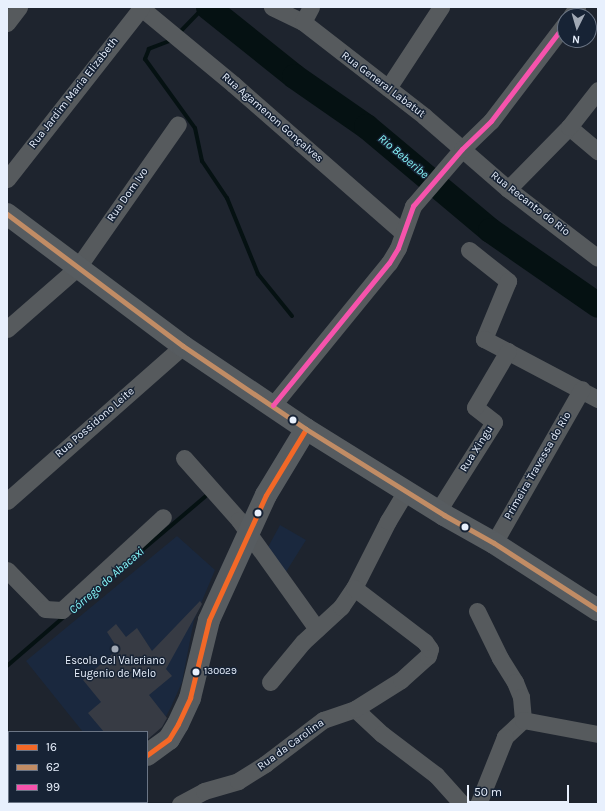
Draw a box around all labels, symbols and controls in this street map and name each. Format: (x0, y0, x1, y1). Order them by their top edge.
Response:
north arrow (557, 8, 597, 48)
text: N (572, 33, 581, 46)
street label: Rua Jardim Maria Elizabeth (27, 35, 121, 151)
street label: Rua General Labatut (338, 49, 428, 121)
street label: Rua Agamenon Gonçalves (219, 70, 325, 166)
water label: Rio Beberibe (375, 132, 431, 182)
street label: Rua Dom Ivo (105, 165, 151, 225)
street label: Rua Recanto do Rio (488, 169, 572, 239)
street label: Rua Possidono Leite (53, 385, 137, 461)
street label: Primeira Travessa do Rio (502, 410, 574, 522)
unlabelled marker (288, 415, 298, 425)
street label: Rua Xingu (458, 423, 496, 475)
unlabelled marker (253, 508, 263, 518)
unlabelled marker (460, 522, 470, 532)
water label: Córrego do Abacaxi (67, 545, 147, 617)
marker: Escola Cel Valeriano Eugenio de Melo (110, 644, 120, 654)
place label: Escola Cel Valeriano Eugenio de Melo (65, 655, 165, 681)
place label: 130029 (204, 666, 237, 678)
marker: 130029 (191, 667, 201, 677)
street label: Rua da Carolina (255, 716, 327, 774)
legend (8, 731, 148, 803)
text: 16 (46, 740, 57, 754)
text: 62 (46, 760, 60, 774)
scale bar (469, 777, 571, 803)
text: 99 (46, 780, 60, 794)
text: 50 m (474, 785, 502, 799)

